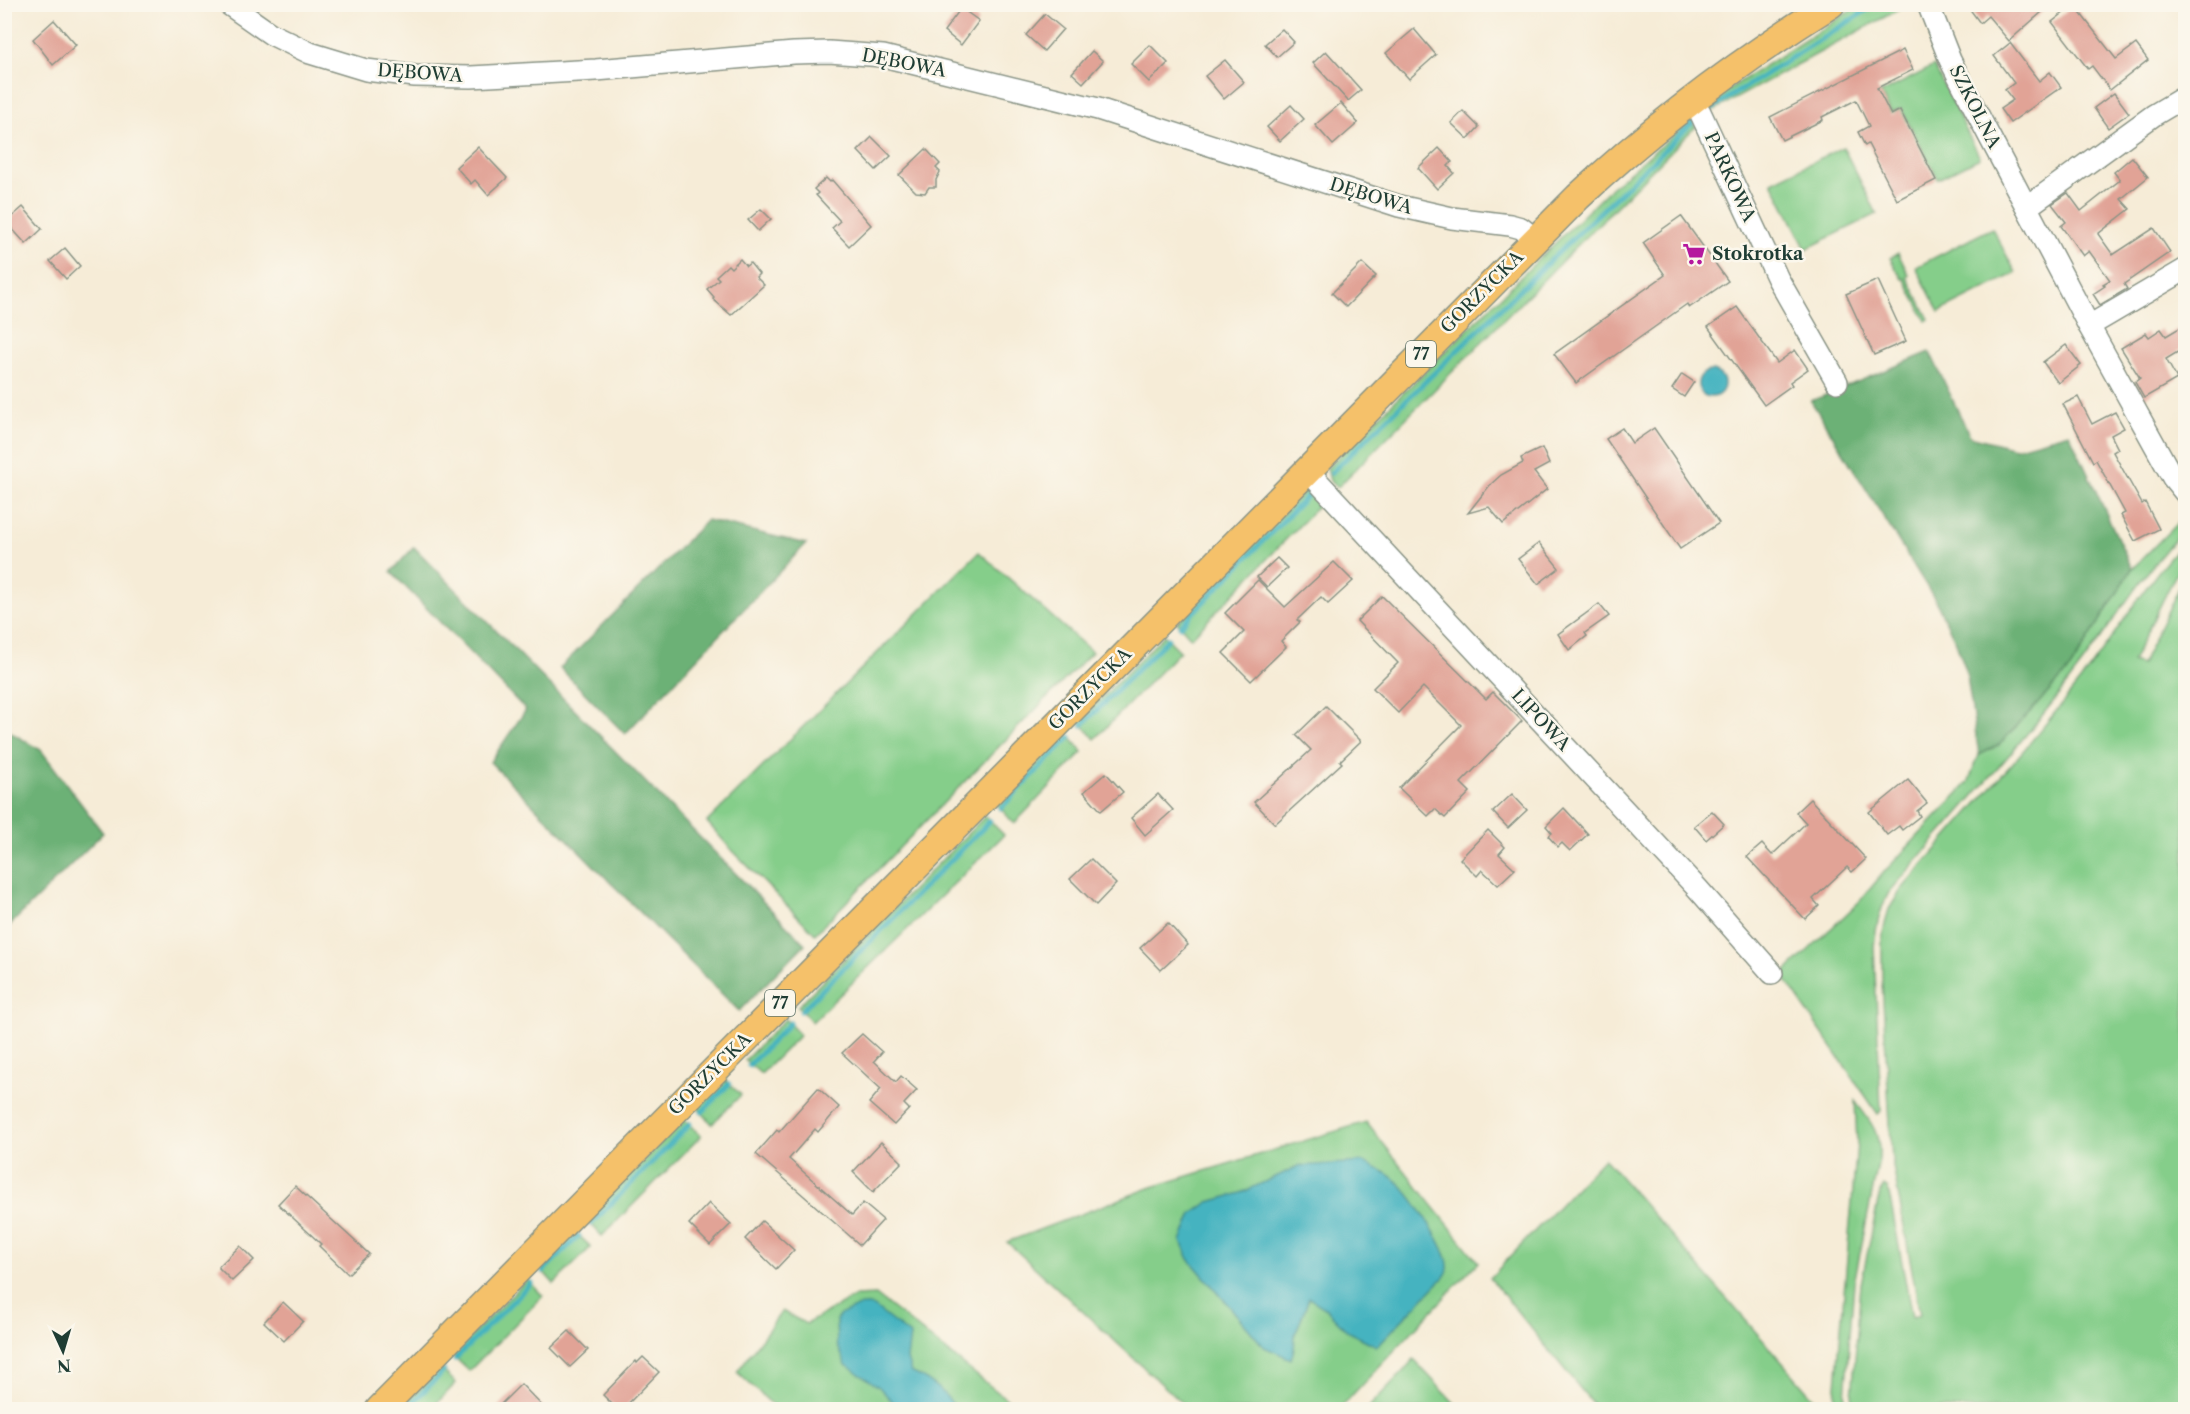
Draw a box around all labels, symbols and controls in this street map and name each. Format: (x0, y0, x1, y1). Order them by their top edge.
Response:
street label: DĘBOWA (860, 44, 949, 82)
street label: DĘBOWA (377, 59, 464, 87)
street label: SZKOLNA (1945, 62, 2006, 153)
street label: PARKOWA (1700, 129, 1761, 226)
street label: DĘBOWA (1327, 173, 1416, 219)
supermarket icon: Stokrotka (1681, 241, 1707, 267)
place label: Stokrotka (1712, 243, 1804, 265)
street label: GORZYCKA (1436, 246, 1528, 338)
road number: 77 (1406, 341, 1436, 367)
street label: GORZYCKA (1044, 643, 1136, 735)
street label: LIPOWA (1507, 685, 1576, 756)
road number: 77 (765, 990, 795, 1016)
street label: GORZYCKA (664, 1028, 756, 1120)
north arrow (33, 1321, 93, 1381)
text: N (56, 1356, 72, 1376)

